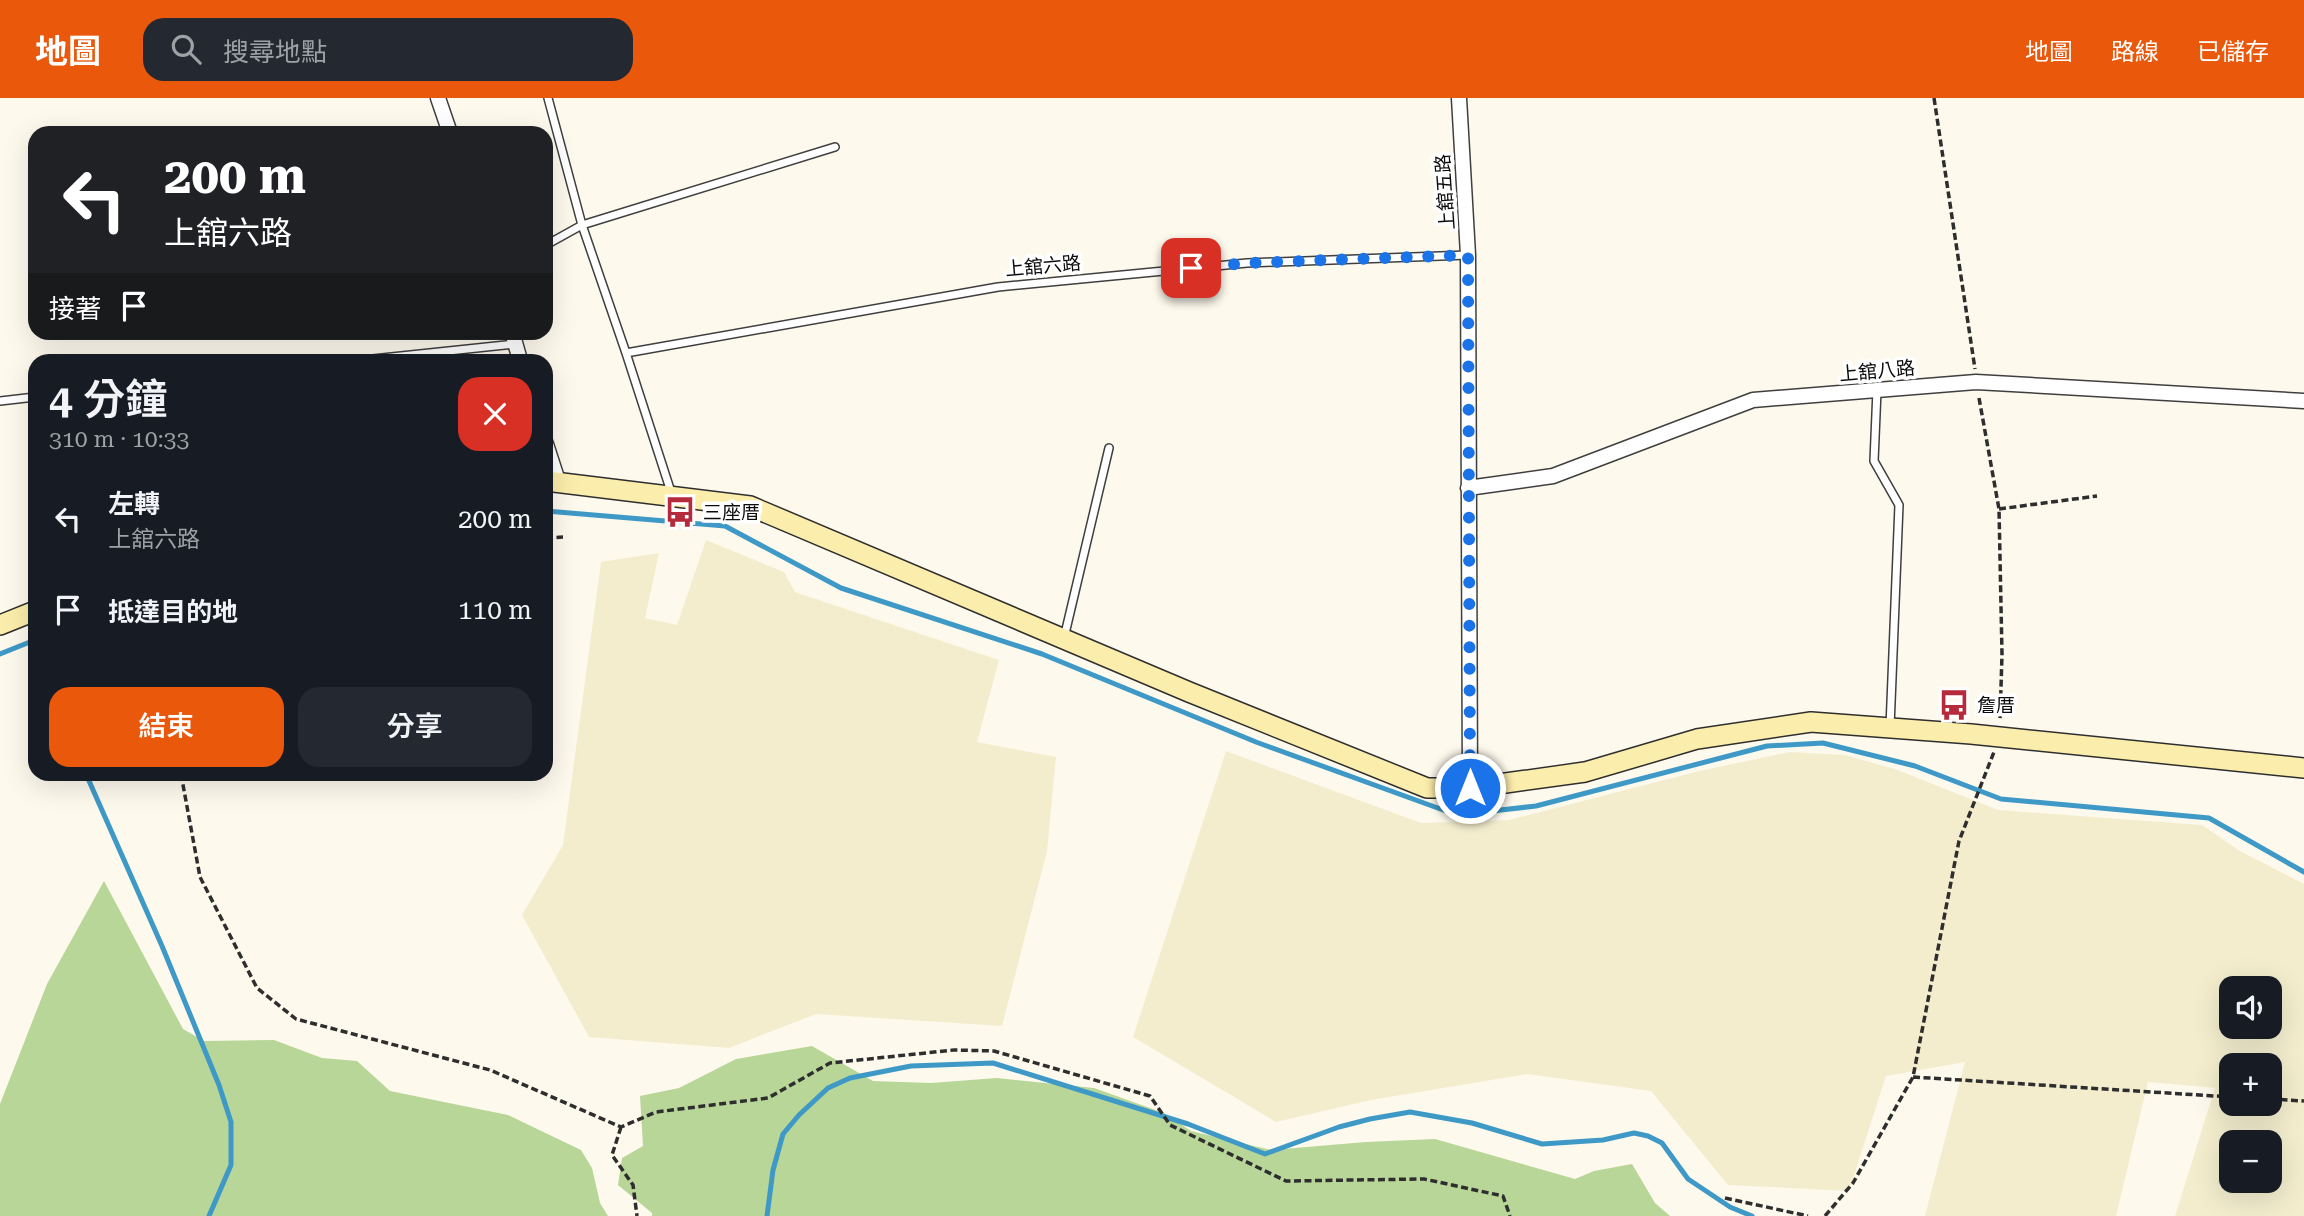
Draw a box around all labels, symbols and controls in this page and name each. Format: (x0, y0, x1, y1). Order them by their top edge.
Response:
search box (143, 18, 633, 81)
icon: search (167, 30, 205, 68)
text: 地圖 (35, 32, 101, 71)
text: 搜尋地點 (223, 37, 327, 67)
text: 地圖 (2025, 38, 2073, 66)
text: 路線 (2111, 38, 2159, 66)
text: 已儲存 (2197, 38, 2269, 66)
text: 200 m (164, 148, 306, 205)
street label: 上舘五路 (1431, 153, 1459, 231)
icon: left (49, 154, 140, 245)
text: 上舘六路 (164, 214, 292, 252)
pin (1161, 238, 1221, 298)
icon: arrive (1172, 249, 1210, 287)
street label: 上舘六路 (1004, 251, 1082, 281)
icon: arrive (115, 287, 153, 325)
text: 接著 (49, 294, 101, 324)
street label: 上舘八路 (1838, 356, 1916, 386)
text: 4 分鐘 (49, 375, 167, 424)
button: close (458, 377, 532, 451)
text: 310 m · 10:33 (49, 426, 189, 453)
text: 左轉 (108, 489, 160, 519)
bus stop icon: 三座厝 (663, 495, 697, 529)
icon: left (49, 500, 87, 538)
place label: 三座厝 (703, 501, 760, 524)
text: 200 m (458, 504, 532, 534)
text: 上舘六路 (108, 526, 200, 553)
icon: arrive (49, 591, 87, 629)
text: 110 m (458, 595, 532, 625)
text: 抵達目的地 (108, 597, 238, 627)
button: 結束 (49, 687, 284, 767)
button: 分享 (298, 687, 532, 767)
bus stop icon: 詹厝 (1937, 688, 1971, 722)
place label: 詹厝 (1977, 694, 2015, 717)
position arrow (1433, 751, 1507, 825)
map controls (2219, 976, 2282, 1193)
button: sound (2219, 976, 2282, 1039)
button: + (2219, 1053, 2282, 1116)
button: − (2219, 1130, 2282, 1193)

